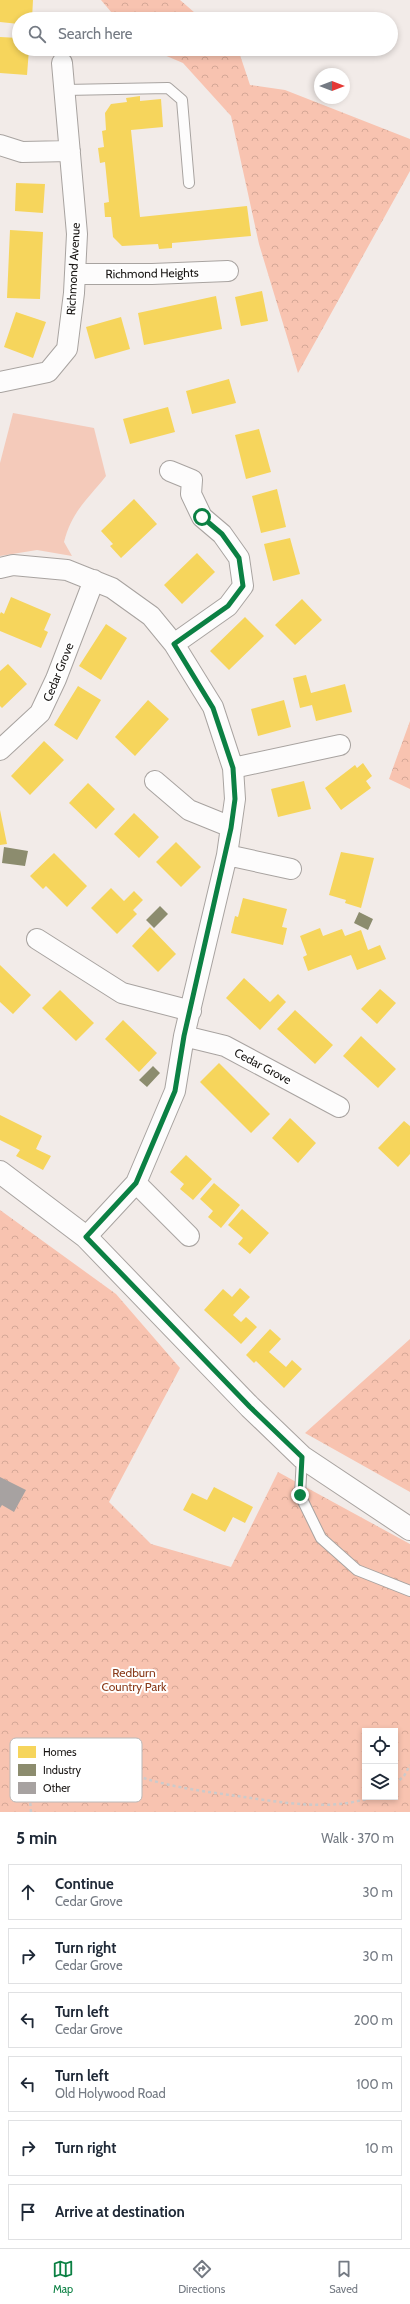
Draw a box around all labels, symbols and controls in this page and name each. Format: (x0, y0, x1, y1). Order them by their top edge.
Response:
search box (12, 12, 398, 56)
icon: search (26, 23, 48, 45)
text: Search here (58, 25, 133, 43)
north arrow (314, 68, 350, 104)
street label: Richmond Avenue (63, 222, 83, 316)
street label: Richmond Heights (105, 265, 199, 281)
route start (193, 508, 211, 526)
street label: Cedar Grove (39, 640, 77, 704)
street label: Cedar Grove (232, 1045, 294, 1087)
route end (291, 1486, 309, 1504)
park label: Redburn Country Park (102, 1665, 167, 1694)
map controls (362, 1728, 398, 1800)
button: locate (362, 1728, 398, 1764)
legend (10, 1738, 142, 1802)
text: Homes (43, 1745, 77, 1759)
text: Industry (43, 1763, 81, 1777)
button: layers (362, 1764, 398, 1800)
text: Other (43, 1781, 71, 1795)
text: 5 min (16, 1828, 57, 1848)
text: Walk · 370 m (321, 1830, 394, 1846)
text: Continue (55, 1875, 114, 1893)
icon: ahead (17, 1881, 39, 1903)
text: 30 m (363, 1884, 393, 1900)
text: Cedar Grove (55, 1893, 123, 1909)
text: Turn right (55, 1939, 116, 1957)
icon: right (17, 1945, 39, 1967)
text: 30 m (363, 1948, 393, 1964)
text: Cedar Grove (55, 1957, 123, 1973)
text: Turn left (55, 2003, 109, 2021)
icon: left (17, 2009, 39, 2031)
text: 200 m (354, 2012, 393, 2028)
text: Cedar Grove (55, 2021, 123, 2037)
text: Turn left (55, 2067, 109, 2085)
icon: left (17, 2073, 39, 2095)
text: 100 m (356, 2076, 393, 2092)
text: Old Holywood Road (55, 2085, 166, 2101)
icon: right (17, 2137, 39, 2159)
text: Turn right (55, 2139, 116, 2157)
text: 10 m (365, 2140, 393, 2156)
icon: arrive (17, 2201, 39, 2223)
text: Arrive at destination (55, 2203, 185, 2221)
tab: Map (52, 2258, 74, 2296)
tab: Directions (178, 2258, 225, 2296)
tab: Saved (329, 2258, 358, 2296)

